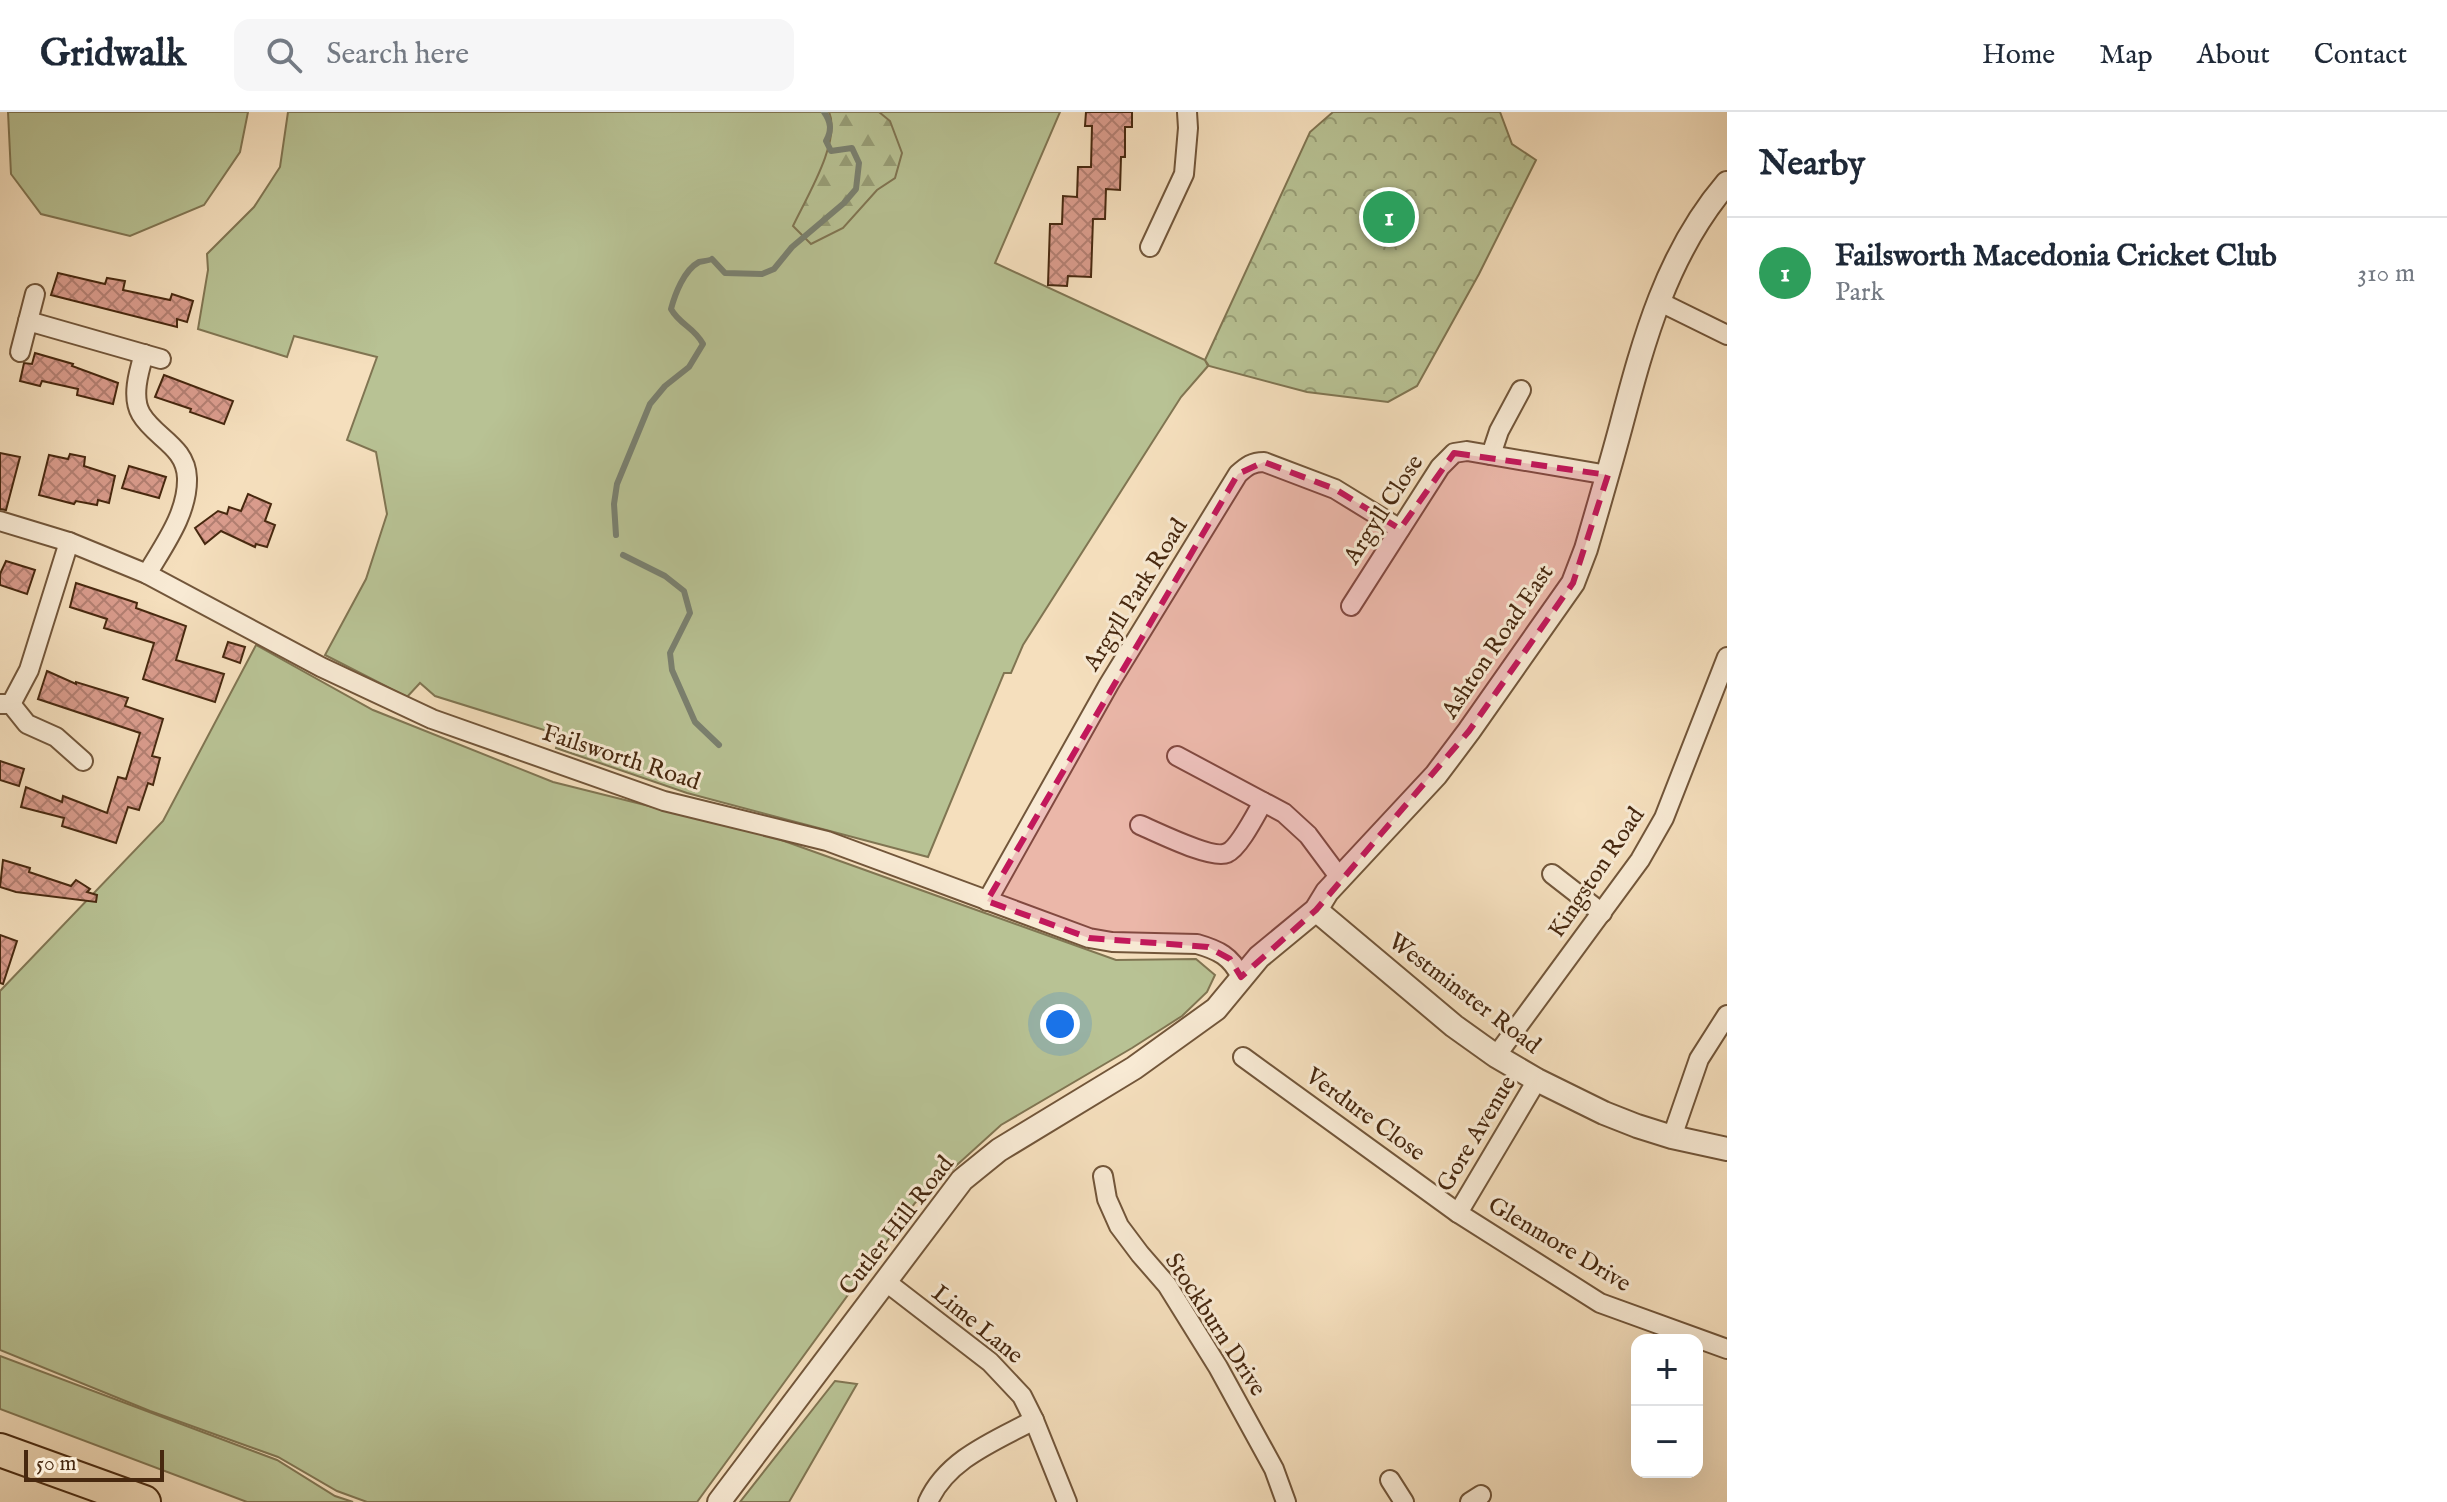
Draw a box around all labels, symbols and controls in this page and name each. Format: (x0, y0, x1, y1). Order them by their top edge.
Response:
search box (234, 19, 794, 91)
text: Gridwalk (40, 31, 186, 79)
icon: search (262, 33, 306, 77)
text: Search here (326, 36, 469, 74)
text: Home (1982, 38, 2055, 73)
text: Map (2099, 38, 2153, 73)
text: About (2197, 38, 2270, 73)
text: Contact (2314, 38, 2407, 73)
text: Nearby (1759, 143, 1865, 186)
pin: 1 (1363, 187, 1415, 247)
text: Failsworth Macedonia Cricket Club (1835, 238, 2277, 276)
text: 1 (1780, 257, 1790, 290)
text: 310 m (2357, 257, 2415, 290)
text: Park (1835, 276, 1884, 309)
street label: Argyll Close (1336, 449, 1431, 572)
street label: Argyll Park Road (1076, 513, 1195, 678)
street label: Ashton Road East (1434, 559, 1561, 726)
street label: Failsworth Road (538, 718, 704, 798)
street label: Kingston Road (1542, 801, 1652, 944)
street label: Westminster Road (1382, 927, 1547, 1062)
your location (1040, 1004, 1080, 1044)
street label: Verdure Close (1298, 1061, 1431, 1169)
street label: Gore Avenue (1430, 1070, 1524, 1198)
street label: Cutler Hill Road (833, 1150, 961, 1302)
street label: Glenmore Drive (1482, 1190, 1636, 1300)
street label: Stockburn Drive (1157, 1248, 1273, 1402)
street label: Lime Lane (925, 1279, 1029, 1371)
map controls (1631, 1334, 1703, 1478)
button: + (1631, 1334, 1703, 1406)
button: − (1631, 1406, 1703, 1478)
scale bar (24, 1446, 164, 1482)
text: 50 m (36, 1450, 77, 1478)

